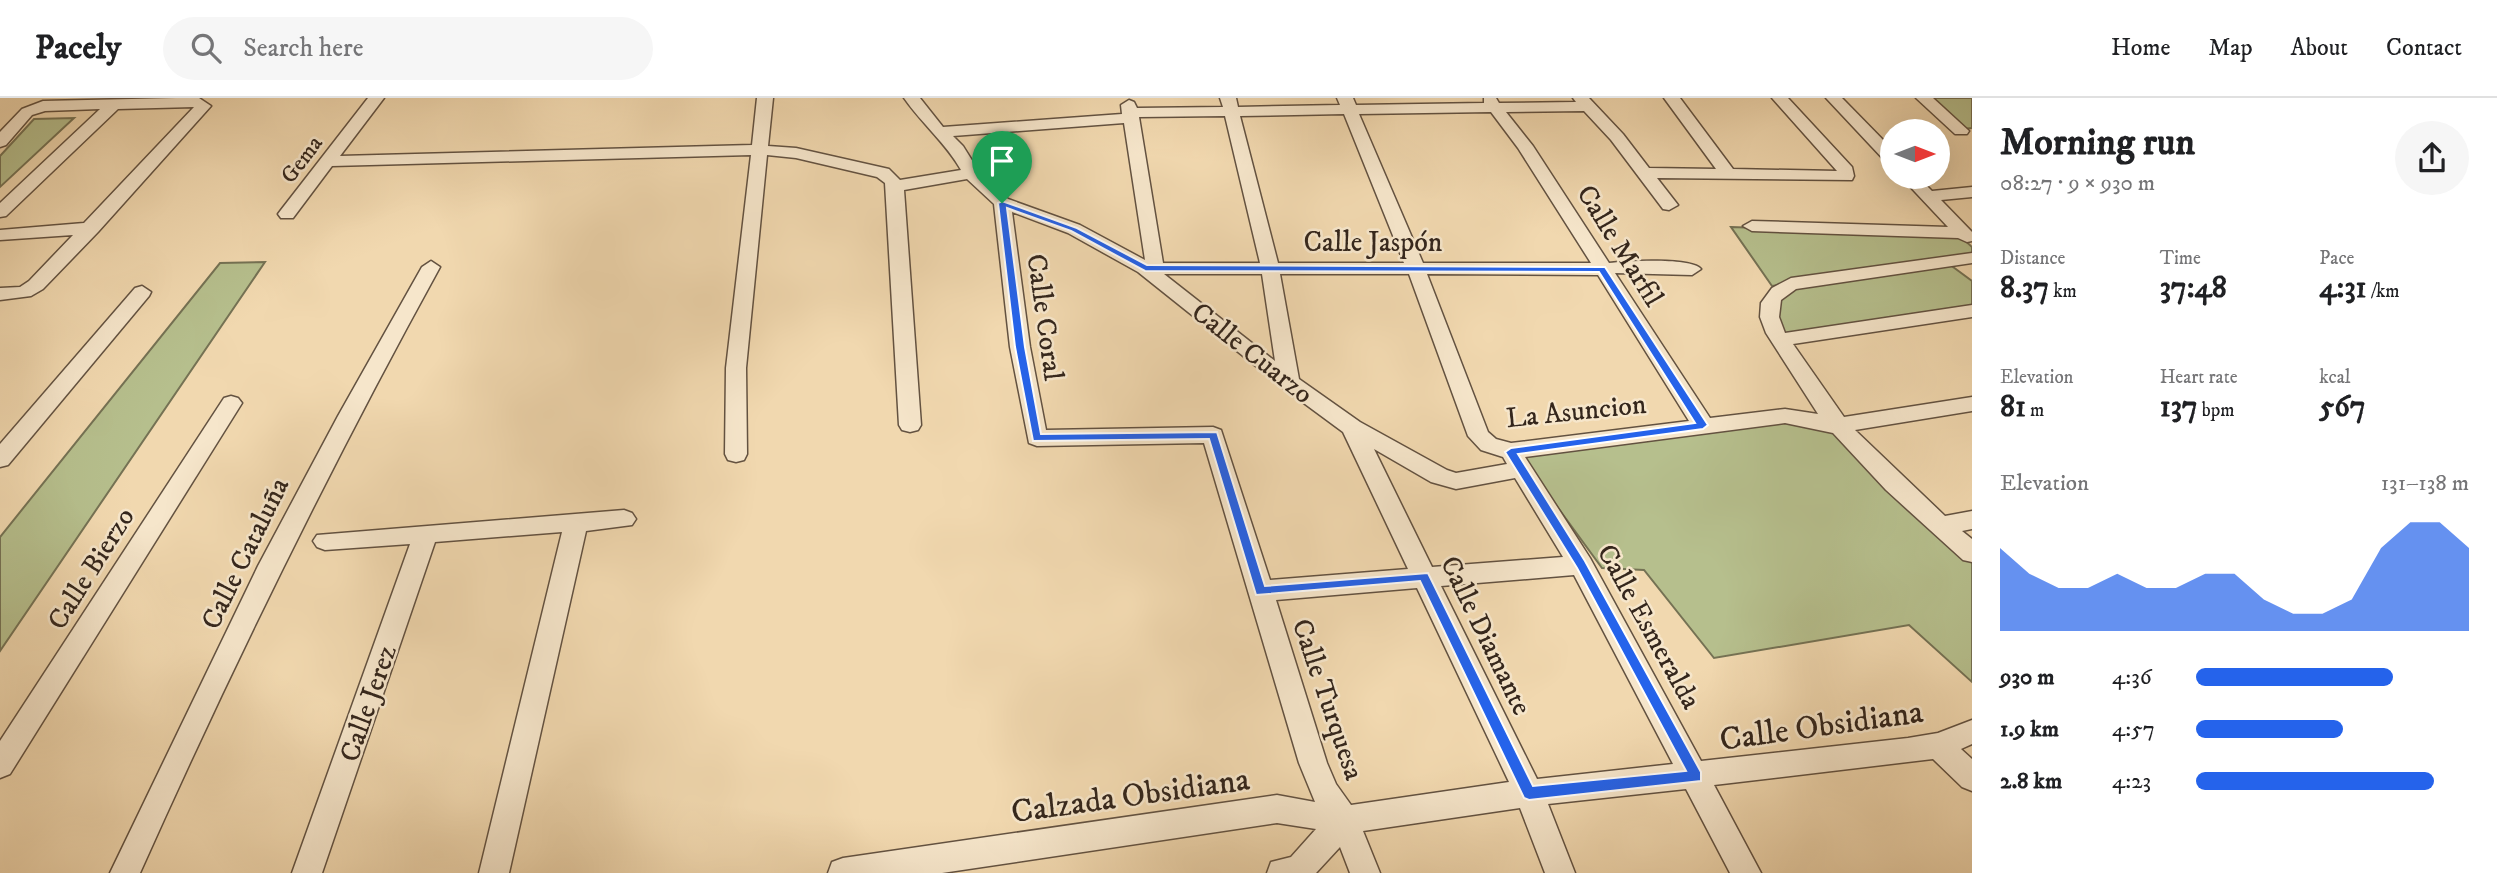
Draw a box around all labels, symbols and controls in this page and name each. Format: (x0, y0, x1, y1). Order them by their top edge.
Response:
search box (163, 17, 653, 80)
text: Pacely (35, 28, 121, 69)
icon: search (187, 29, 225, 67)
text: Search here (243, 32, 363, 65)
text: Home (2111, 33, 2170, 63)
text: Map (2208, 33, 2253, 63)
text: About (2291, 33, 2348, 63)
text: Contact (2386, 33, 2462, 63)
north arrow (1880, 119, 1950, 189)
map controls (1880, 119, 1950, 189)
text: Morning run (2000, 119, 2195, 167)
button: share (2395, 121, 2469, 195)
street label: Gema (275, 130, 330, 190)
pin (972, 131, 1032, 203)
icon: arrive (983, 142, 1021, 180)
text: 08:27 · 9 × 930 m (2000, 169, 2155, 198)
street label: Calle Marfil (1569, 178, 1671, 314)
street label: Calle Jaspón (1304, 225, 1443, 260)
text: Distance (2000, 247, 2065, 270)
text: Time (2160, 247, 2201, 270)
text: Pace (2319, 247, 2354, 270)
street label: Calle Coral (1018, 252, 1071, 383)
text: 8.37 (2000, 270, 2049, 307)
text: 37:48 (2160, 270, 2227, 307)
text: 4:31 (2319, 270, 2367, 307)
text: km (2049, 280, 2077, 303)
text: /km (2367, 280, 2400, 303)
street label: Calle Cuarzo (1184, 295, 1320, 412)
text: Elevation (2000, 366, 2074, 389)
text: Heart rate (2160, 366, 2238, 389)
text: kcal (2319, 366, 2351, 389)
street label: La Asuncion (1504, 387, 1648, 436)
text: 81 (2000, 389, 2026, 426)
text: 137 (2160, 389, 2198, 426)
text: 567 (2319, 389, 2366, 426)
text: m (2026, 399, 2044, 422)
text: bpm (2198, 399, 2234, 422)
text: Elevation (2000, 469, 2089, 498)
text: 131–138 m (2381, 469, 2469, 498)
street label: Calle Cataluña (194, 472, 297, 635)
street label: Calle Bierzo (40, 501, 143, 636)
street label: Calle Esmeralda (1589, 538, 1708, 715)
street label: Calle Diamante (1432, 550, 1539, 721)
street label: Calle Turquesa (1284, 614, 1372, 785)
street label: Calle Jerez (332, 640, 405, 767)
text: 930 m (2000, 663, 2055, 692)
text: 4:36 (2112, 663, 2152, 692)
street label: Calle Obsidiana (1717, 692, 1926, 761)
text: 1.9 km (2000, 715, 2059, 744)
text: 4:57 (2112, 715, 2155, 744)
street label: Calzada Obsidiana (1008, 759, 1252, 834)
text: 2.8 km (2000, 767, 2062, 796)
text: 4:23 (2112, 767, 2151, 796)

